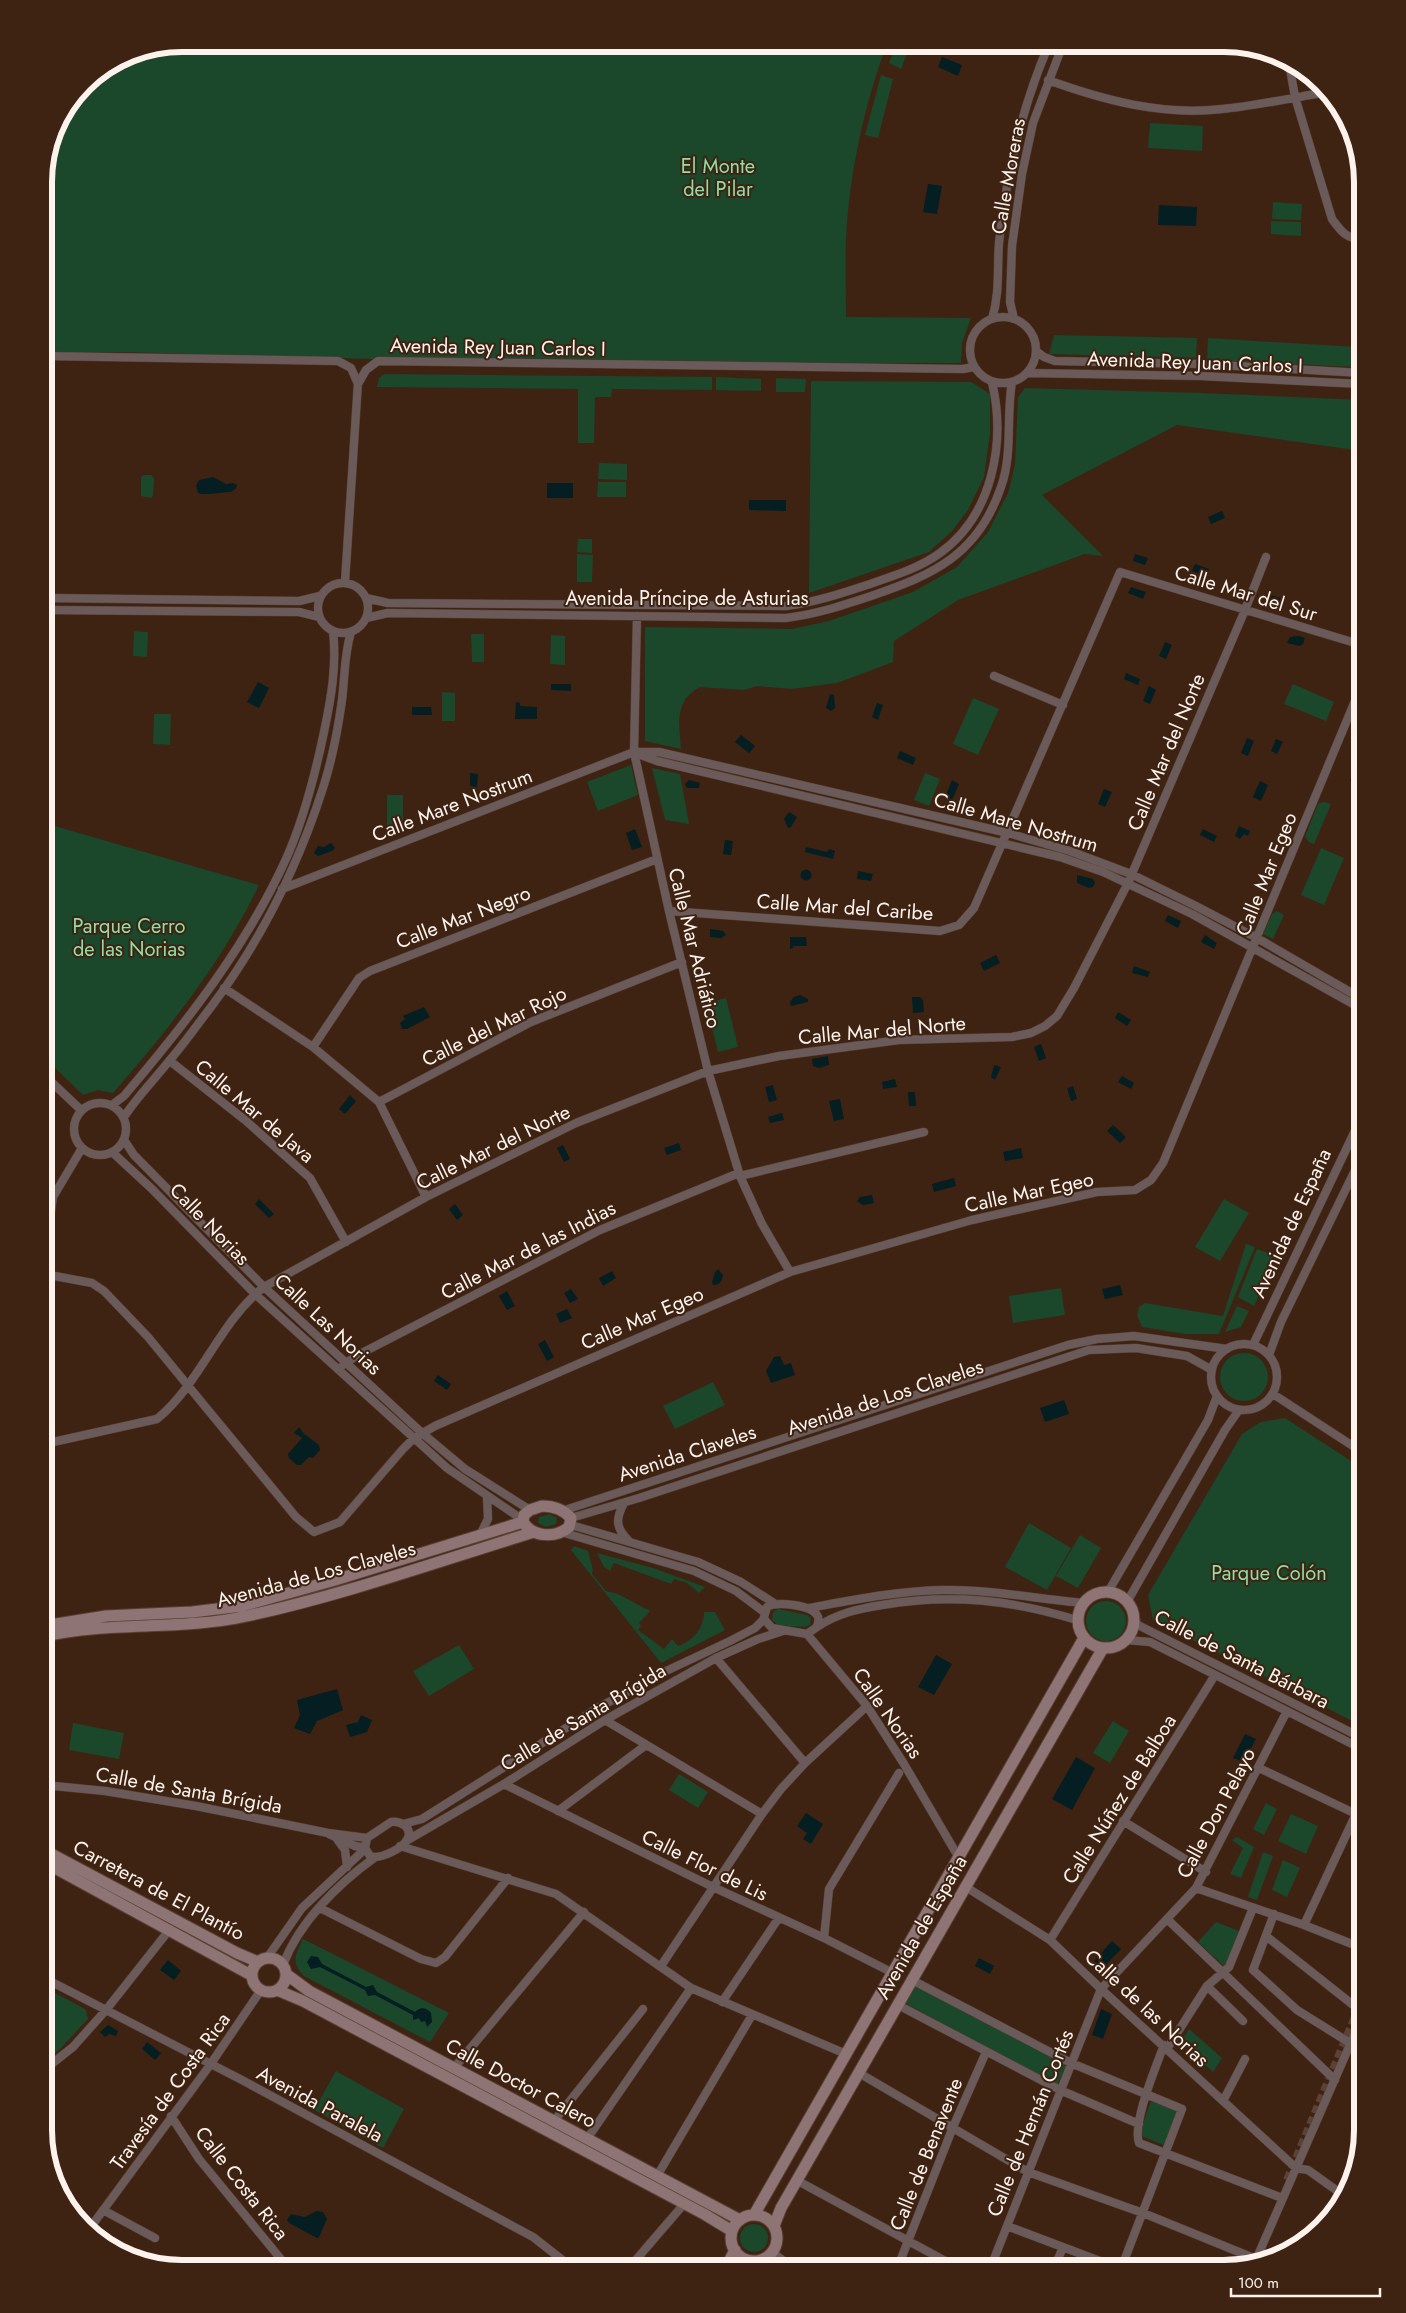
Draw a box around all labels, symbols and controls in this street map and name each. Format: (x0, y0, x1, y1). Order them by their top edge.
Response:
street label: Calle Moreras (984, 116, 1033, 236)
park label: El Monte del Pilar (681, 152, 755, 204)
street label: Avenida Rey Juan Carlos I (390, 331, 606, 364)
street label: Avenida Rey Juan Carlos I (1087, 344, 1303, 381)
street label: Calle Mar del Sur (1171, 558, 1321, 629)
street label: Avenida Príncipe de Asturias (565, 584, 809, 613)
street label: Calle Mar del Norte (1120, 669, 1213, 835)
street label: Calle Mare Nostrum (368, 762, 537, 849)
street label: Calle Mare Nostrum (930, 785, 1101, 860)
street label: Calle Mar Egeo (1228, 808, 1304, 940)
street label: Calle Mar Adriático (661, 865, 728, 1031)
street label: Calle Mar Negro (392, 878, 535, 956)
street label: Calle Mar del Caribe (756, 887, 934, 928)
park label: Parque Cerro de las Norias (72, 912, 186, 964)
street label: Calle del Mar Rojo (417, 979, 572, 1074)
street label: Calle Mar del Norte (797, 1009, 967, 1052)
street label: Calle Mar de Java (189, 1053, 321, 1170)
street label: Calle Mar del Norte (411, 1098, 575, 1197)
street label: Avenida de España (1244, 1144, 1339, 1303)
street label: Calle Mar Egeo (962, 1165, 1096, 1220)
street label: Calle Norias (163, 1177, 257, 1272)
street label: Calle Mar de las Indias (436, 1194, 621, 1307)
street label: Calle Las Norias (267, 1267, 388, 1382)
street label: Calle Mar Egeo (576, 1279, 708, 1357)
street label: Avenida de Los Claveles (783, 1352, 987, 1443)
street label: Avenida Claveles (615, 1418, 760, 1489)
street label: Avenida de Los Claveles (213, 1534, 419, 1615)
park label: Parque Colón (1211, 1559, 1327, 1588)
street label: Calle de Santa Bárbara (1149, 1603, 1334, 1716)
street label: Calle de Santa Brígida (495, 1656, 672, 1778)
street label: Calle Norias (846, 1662, 930, 1765)
street label: Calle Núñez de Balboa (1055, 1709, 1184, 1890)
street label: Calle Don Pelayo (1170, 1743, 1263, 1884)
street label: Calle de Santa Brígida (93, 1760, 284, 1821)
street label: Calle Flor de Lis (637, 1822, 773, 1909)
street label: Carretera de El Plantío (68, 1833, 250, 1948)
street label: Avenida de España (868, 1850, 974, 2004)
street label: Calle de las Norias (1078, 1943, 1215, 2074)
street label: Travesía de Costa Rica (103, 2007, 237, 2176)
street label: Calle de Hernán Cortés (980, 2025, 1081, 2221)
street label: Calle Doctor Calero (440, 2031, 601, 2136)
street label: Avenida Paralela (251, 2059, 388, 2150)
street label: Calle de Benavente (883, 2073, 970, 2235)
street label: Calle Costa Rica (188, 2120, 295, 2246)
scale bar (1231, 2266, 1380, 2298)
text: 100 m (1238, 2272, 1279, 2294)

